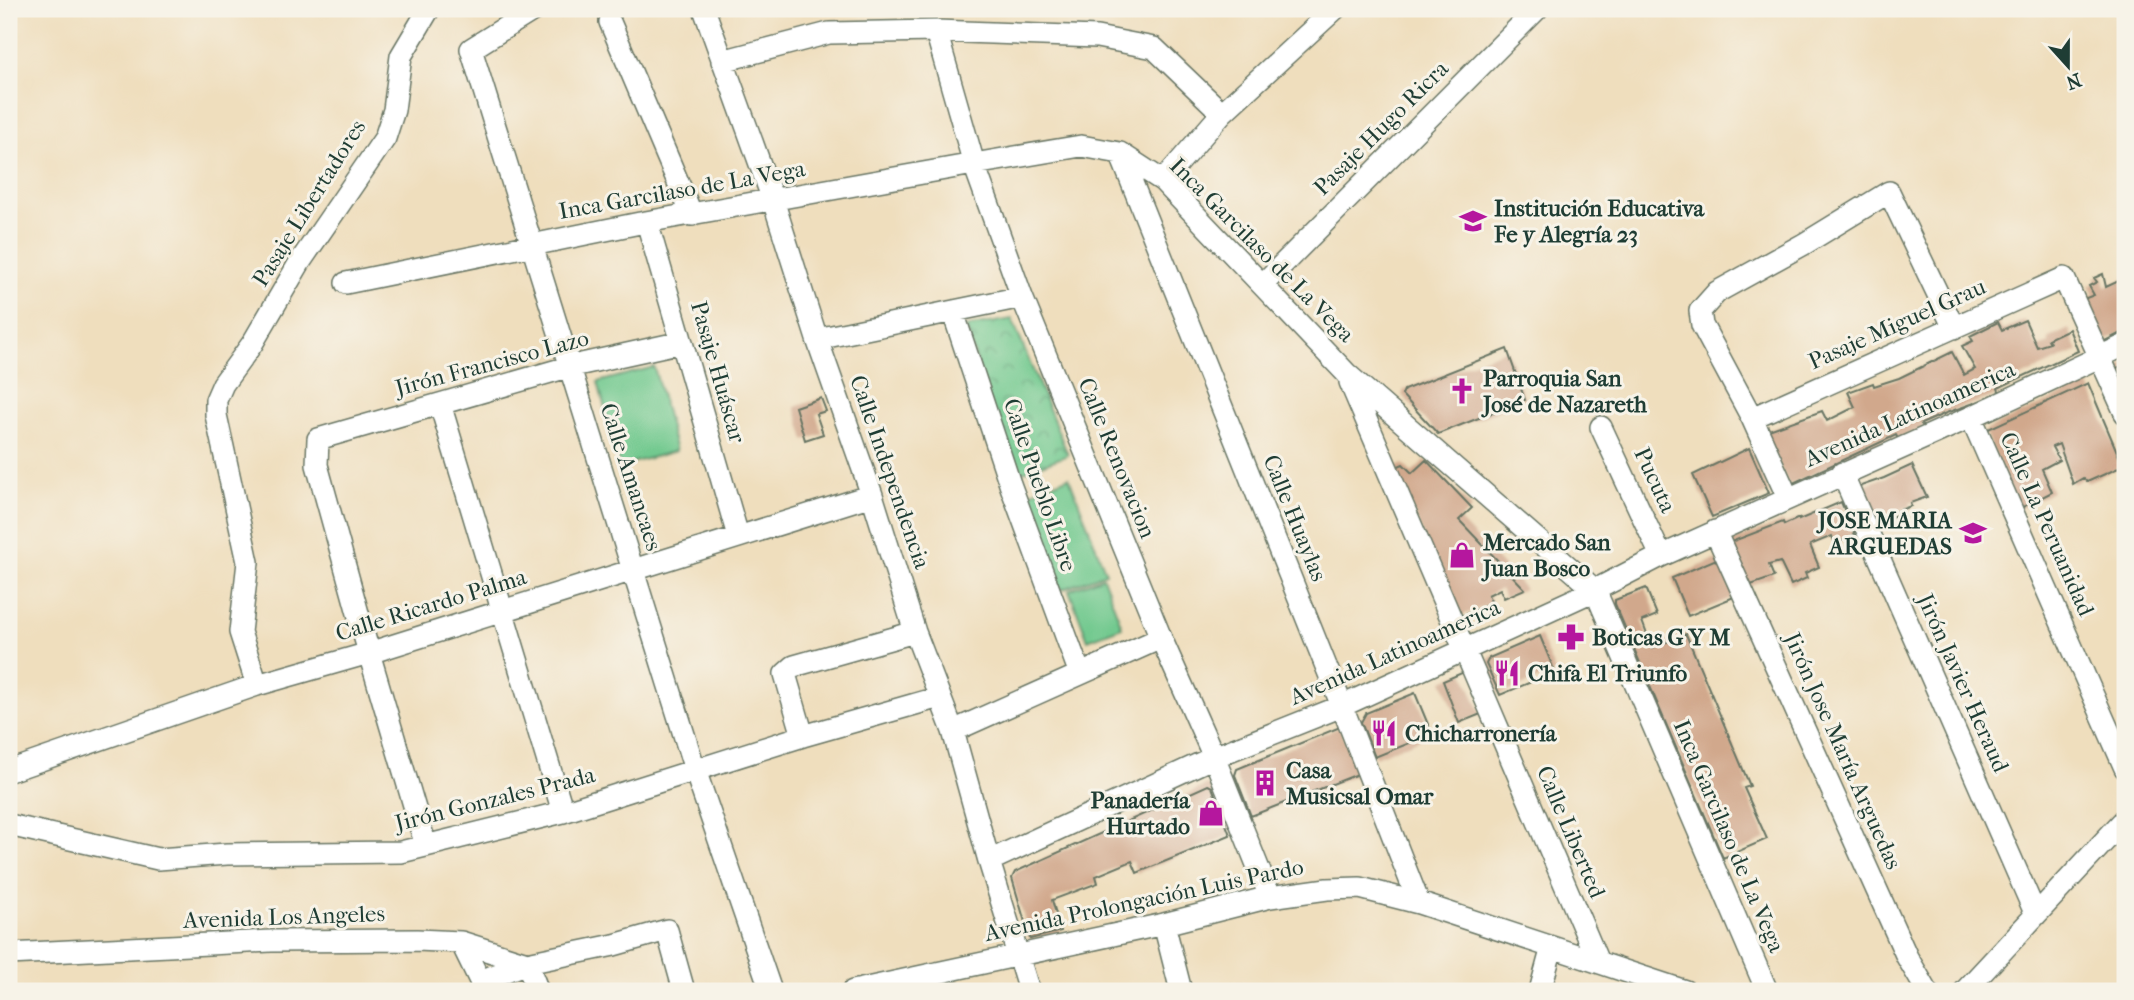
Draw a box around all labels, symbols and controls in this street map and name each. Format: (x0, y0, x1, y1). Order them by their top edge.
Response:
north arrow (2032, 32, 2102, 102)
street label: Pasaje Hugo Ricra (1308, 55, 1454, 201)
text: N (2063, 68, 2084, 94)
street label: Pasaje Libertadores (247, 115, 371, 291)
street label: Inca Garcilaso de La Vega (1164, 152, 1360, 348)
street label: Inca Garcilaso de La Vega (557, 155, 808, 225)
place label: Institución Educativa Fe y Alegría 23 (1493, 195, 1705, 248)
school or university icon: Institución Educativa Fe y Alegría 23 (1458, 206, 1488, 236)
street label: Pasaje Miguel Grau (1804, 273, 1990, 375)
street label: Pasaje Huáscar (685, 298, 751, 446)
street label: Jirón Francisco Lazo (390, 324, 592, 402)
street label: Avenida Latinoamerica (1800, 355, 2020, 473)
place label: Parroquia San José de Nazareth (1481, 365, 1648, 418)
street label: Calle Independencia (844, 372, 936, 573)
street label: Calle Renovacion (1072, 374, 1162, 543)
church icon: Parroquia San José de Nazareth (1447, 376, 1477, 406)
street label: Calle Pueblo Libre (998, 395, 1082, 575)
street label: Calle Amancaes (594, 400, 668, 554)
street label: Calle La Peruanidad (1994, 428, 2100, 621)
street label: Pucuta (1628, 443, 1682, 517)
street label: Calle Huaylas (1257, 451, 1333, 585)
place label: JOSE MARIA ARGUEDAS (1816, 507, 1953, 560)
school or university icon: JOSE MARIA ARGUEDAS (1958, 518, 1988, 548)
place label: Mercado San Juan Bosco (1481, 529, 1611, 582)
shop icon: Mercado San Juan Bosco (1447, 540, 1477, 570)
street label: Calle Ricardo Palma (332, 563, 530, 647)
street label: Jirón Javier Heraud (1911, 588, 2015, 777)
street label: Avenida Latinoamerica (1285, 593, 1505, 711)
pharmacy icon: Boticas G Y M (1556, 622, 1586, 652)
place label: Boticas G Y M (1592, 624, 1730, 651)
street label: Jirón Jose María Arguedas (1778, 627, 1907, 874)
restaurant icon: Chifa El Triunfo (1492, 658, 1522, 688)
place label: Chifa El Triunfo (1528, 660, 1688, 687)
street label: Inca Garcilaso de La Vega (1668, 716, 1790, 957)
restaurant icon: Chicharronería (1369, 718, 1399, 748)
place label: Chicharronería (1405, 720, 1558, 747)
place label: Casa Musicsal Omar (1286, 757, 1434, 810)
street label: Jirón Gonzales Prada (390, 761, 598, 837)
street label: Calle Liberted (1531, 762, 1611, 903)
building icon: Casa Musicsal Omar (1250, 768, 1280, 798)
place label: Panadería Hurtado (1091, 787, 1191, 840)
shop icon: Panadería Hurtado (1196, 798, 1226, 828)
street label: Avenida Prolongación Luis Pardo (981, 853, 1306, 947)
street label: Avenida Los Angeles (182, 900, 385, 934)

